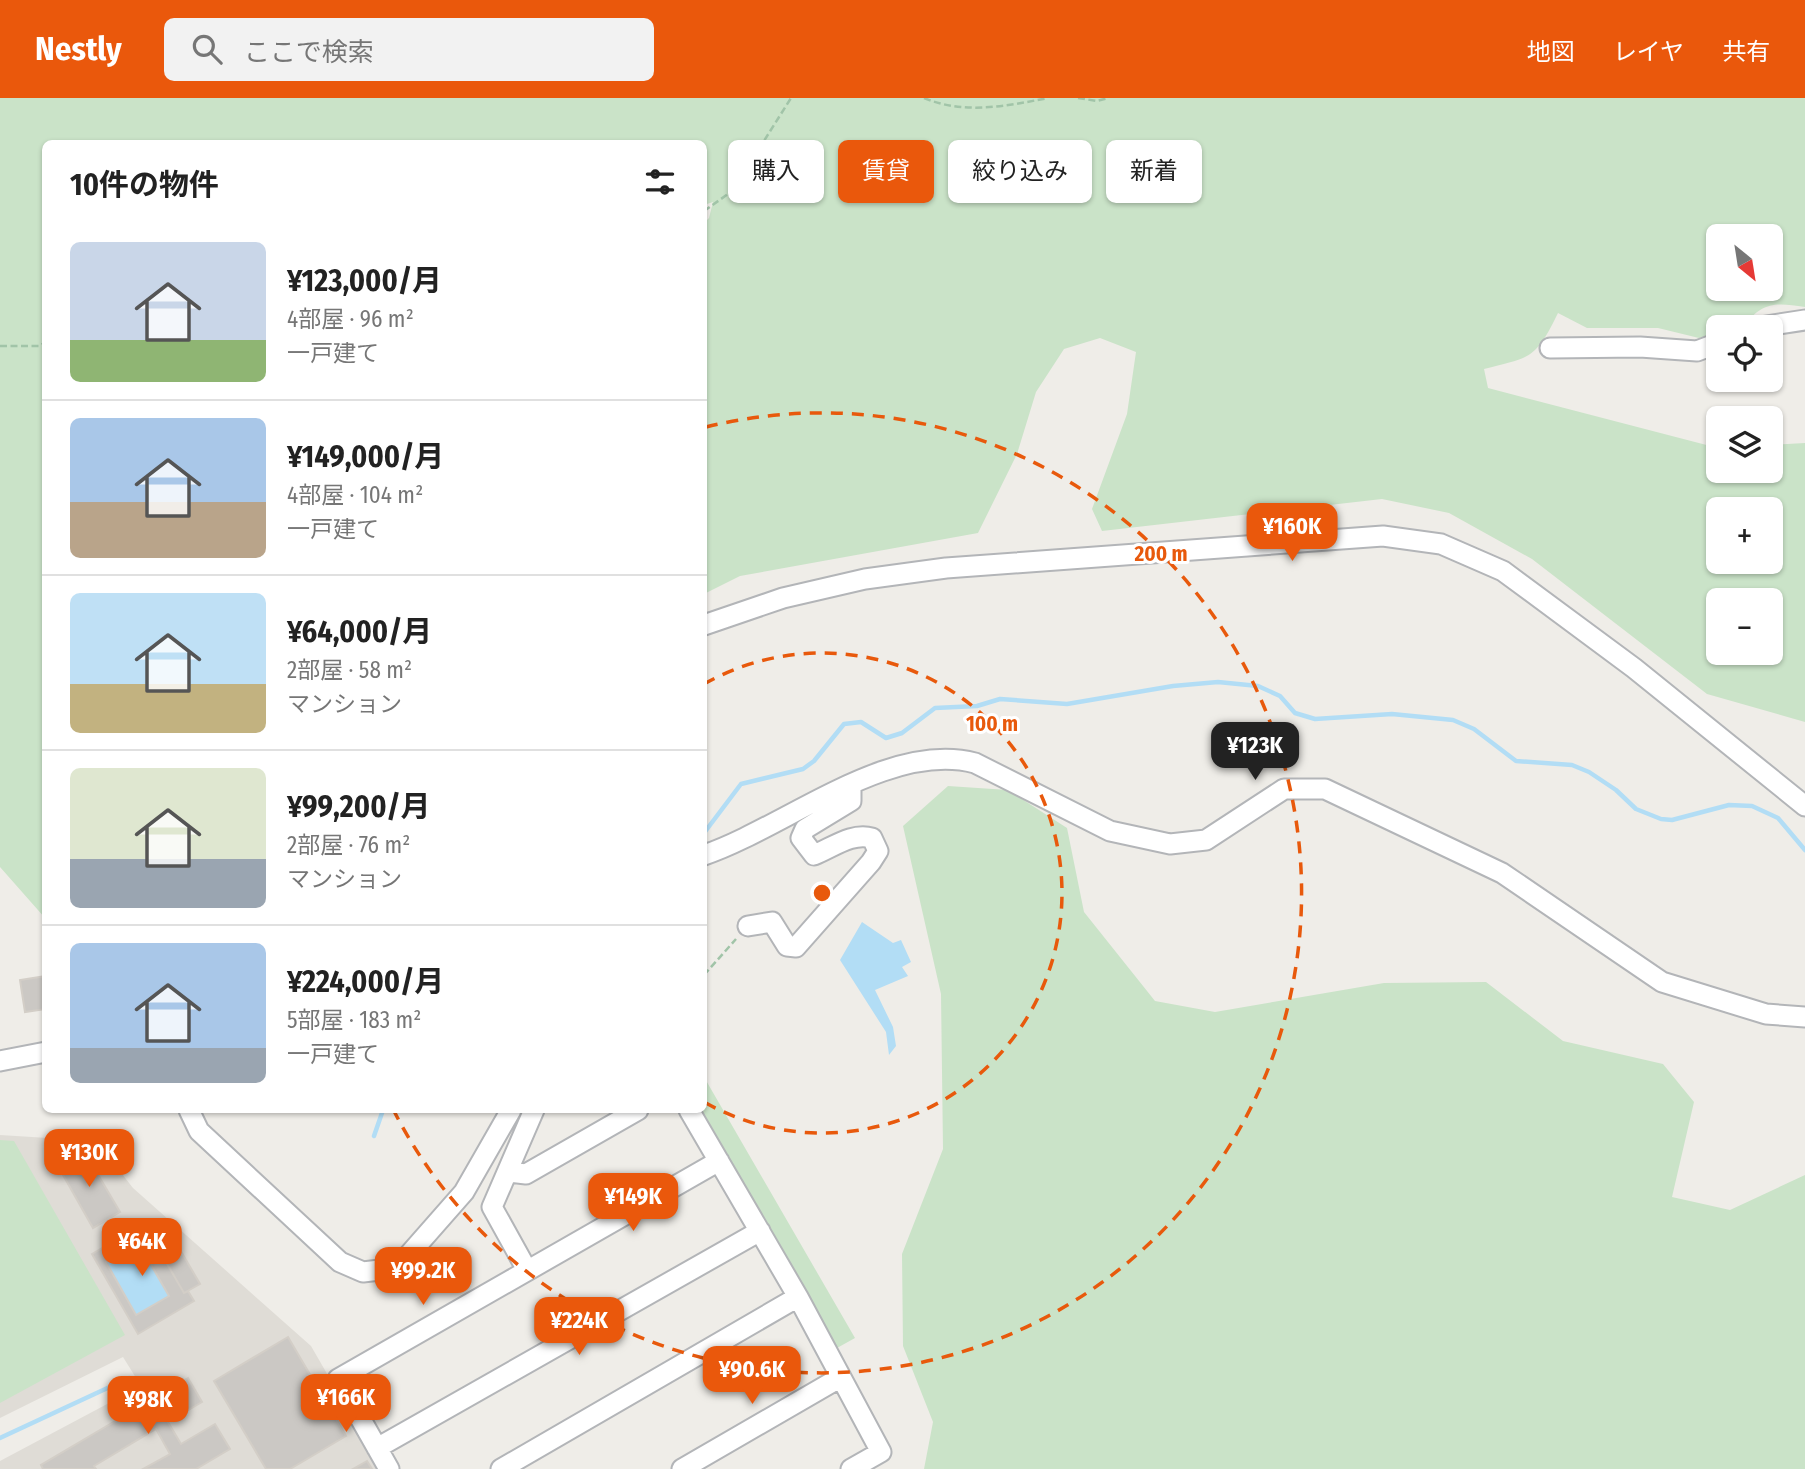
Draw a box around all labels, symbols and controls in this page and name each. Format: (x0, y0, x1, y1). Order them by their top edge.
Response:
search box (164, 18, 654, 81)
text: Nestly (35, 29, 122, 69)
icon: search (188, 30, 226, 68)
text: ここで検索 (244, 37, 374, 68)
text: 地図 (1527, 38, 1575, 66)
text: レイヤ (1613, 38, 1684, 66)
text: 共有 (1722, 38, 1770, 66)
chip: 購入 (728, 140, 824, 203)
chip: 賃貸 (838, 140, 934, 203)
chip: 絞り込み (948, 140, 1092, 203)
chip: 新着 (1106, 140, 1202, 203)
icon: filters (641, 163, 679, 201)
text: 10件の物件 (70, 167, 219, 203)
north arrow (1706, 224, 1783, 301)
map controls (1706, 224, 1783, 665)
text: ¥123,000/月 (287, 263, 442, 299)
icon: home (126, 270, 210, 354)
text: 4部屋 · 96 m² (287, 305, 414, 333)
button: locate (1706, 315, 1783, 392)
text: 一戸建て (287, 339, 379, 367)
button: layers (1706, 406, 1783, 483)
text: ¥149,000/月 (287, 439, 444, 475)
icon: home (126, 446, 210, 530)
text: 4部屋 · 104 m² (287, 481, 423, 509)
button: + (1706, 497, 1783, 574)
pin: ¥160K (1243, 504, 1341, 563)
text: ¥160K (1263, 512, 1321, 540)
text: 一戸建て (287, 515, 379, 543)
text: 200 m (1133, 541, 1188, 567)
button: − (1706, 588, 1783, 665)
text: ¥64,000/月 (287, 614, 432, 650)
icon: home (126, 621, 210, 705)
text: 2部屋 · 58 m² (287, 656, 412, 684)
text: マンション (287, 690, 402, 718)
text: 100 m (966, 711, 1018, 737)
pin: ¥123K (1206, 722, 1304, 782)
text: ¥123K (1227, 731, 1283, 759)
text: ¥99,200/月 (287, 789, 431, 825)
icon: home (126, 796, 210, 880)
text: 2部屋 · 76 m² (287, 831, 410, 859)
text: マンション (287, 865, 402, 893)
centre of rings (810, 881, 834, 905)
text: ¥224,000/月 (287, 964, 444, 1000)
icon: home (126, 971, 210, 1055)
text: 5部屋 · 183 m² (287, 1006, 421, 1034)
text: 一戸建て (287, 1040, 379, 1068)
pin: ¥130K (40, 1130, 138, 1189)
text: ¥130K (60, 1138, 118, 1166)
pin: ¥149K (584, 1174, 682, 1233)
text: ¥149K (604, 1182, 662, 1210)
pin: ¥64K (101, 1218, 183, 1278)
text: ¥64K (118, 1227, 166, 1255)
pin: ¥99.2K (366, 1248, 480, 1307)
text: ¥99.2K (391, 1256, 455, 1284)
pin: ¥224K (530, 1298, 628, 1357)
text: ¥224K (550, 1306, 608, 1334)
pin: ¥90.6K (695, 1346, 809, 1406)
text: ¥90.6K (719, 1355, 785, 1383)
pin: ¥166K (297, 1374, 395, 1434)
pin: ¥98K (107, 1376, 189, 1436)
text: ¥166K (317, 1383, 375, 1411)
text: ¥98K (124, 1385, 172, 1413)

